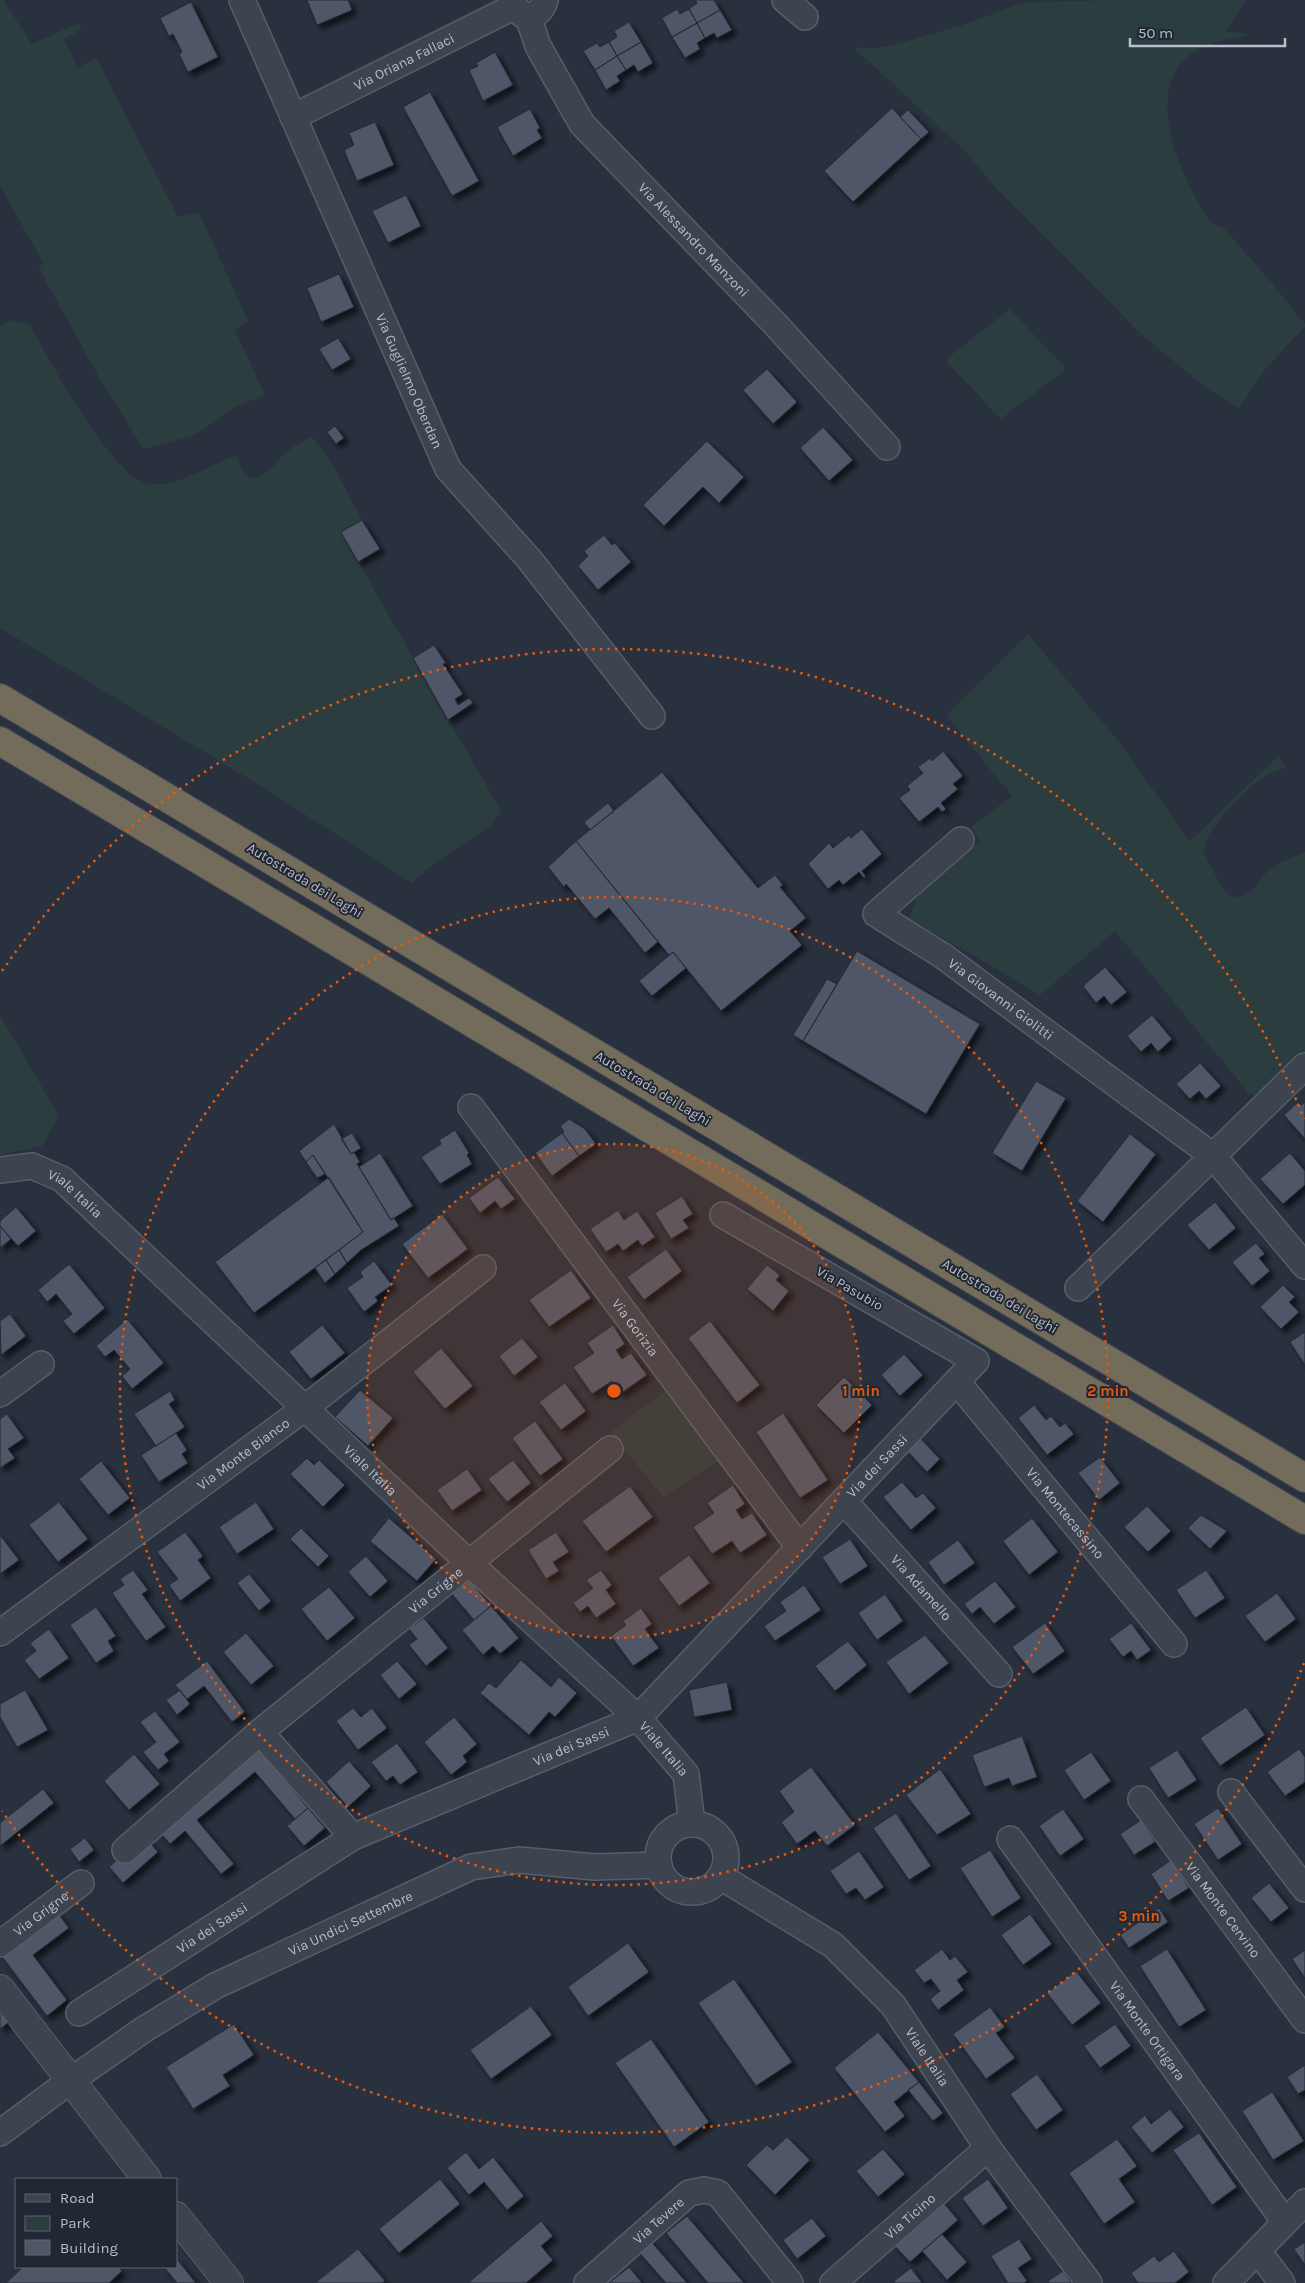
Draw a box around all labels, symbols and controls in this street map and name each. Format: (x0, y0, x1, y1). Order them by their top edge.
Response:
scale bar (1130, 15, 1285, 47)
text: 50 m (1138, 24, 1173, 42)
street label: Via Oriana Fallaci (351, 30, 457, 94)
street label: Via Alessandro Manzoni (634, 179, 752, 301)
street label: Via Guglielmo Oberdan (372, 311, 446, 451)
street label: Autostrada dei Laghi (244, 839, 366, 922)
street label: Via Giovanni Giolitti (945, 955, 1057, 1044)
street label: Autostrada dei Laghi (592, 1047, 714, 1130)
street label: Viale Italia (45, 1166, 106, 1222)
street label: Autostrada dei Laghi (939, 1255, 1061, 1338)
street label: Via Pasubio (813, 1262, 886, 1314)
street label: Via Gorizia (608, 1296, 662, 1360)
centre of rings (605, 1382, 623, 1400)
text: 1 min (842, 1382, 880, 1400)
text: 2 min (1087, 1382, 1129, 1400)
street label: Via Monte Bianco (194, 1414, 293, 1494)
street label: Via dei Sassi (843, 1431, 911, 1501)
street label: Viale Italia (340, 1441, 400, 1500)
street label: Via Montecassino (1022, 1464, 1108, 1562)
street label: Via Adamello (887, 1551, 955, 1624)
street label: Via Grigne (405, 1563, 466, 1618)
street label: Viale Italia (636, 1718, 692, 1780)
street label: Via dei Sassi (531, 1723, 612, 1770)
street label: Via Monte Cervino (1182, 1859, 1264, 1961)
street label: Via Grigne (10, 1887, 72, 1940)
street label: Via Undici Settembre (286, 1887, 415, 1960)
street label: Via dei Sassi (173, 1899, 251, 1957)
text: 3 min (1118, 1907, 1160, 1925)
street label: Via Monte Ortigara (1106, 1978, 1189, 2084)
street label: Viale Italia (901, 2024, 953, 2090)
legend (15, 2178, 178, 2268)
text: Road (60, 2189, 95, 2207)
street label: Via Ticino (881, 2190, 939, 2243)
street label: Via Tevere (629, 2193, 688, 2248)
text: Park (60, 2214, 90, 2232)
text: Building (60, 2239, 118, 2257)

